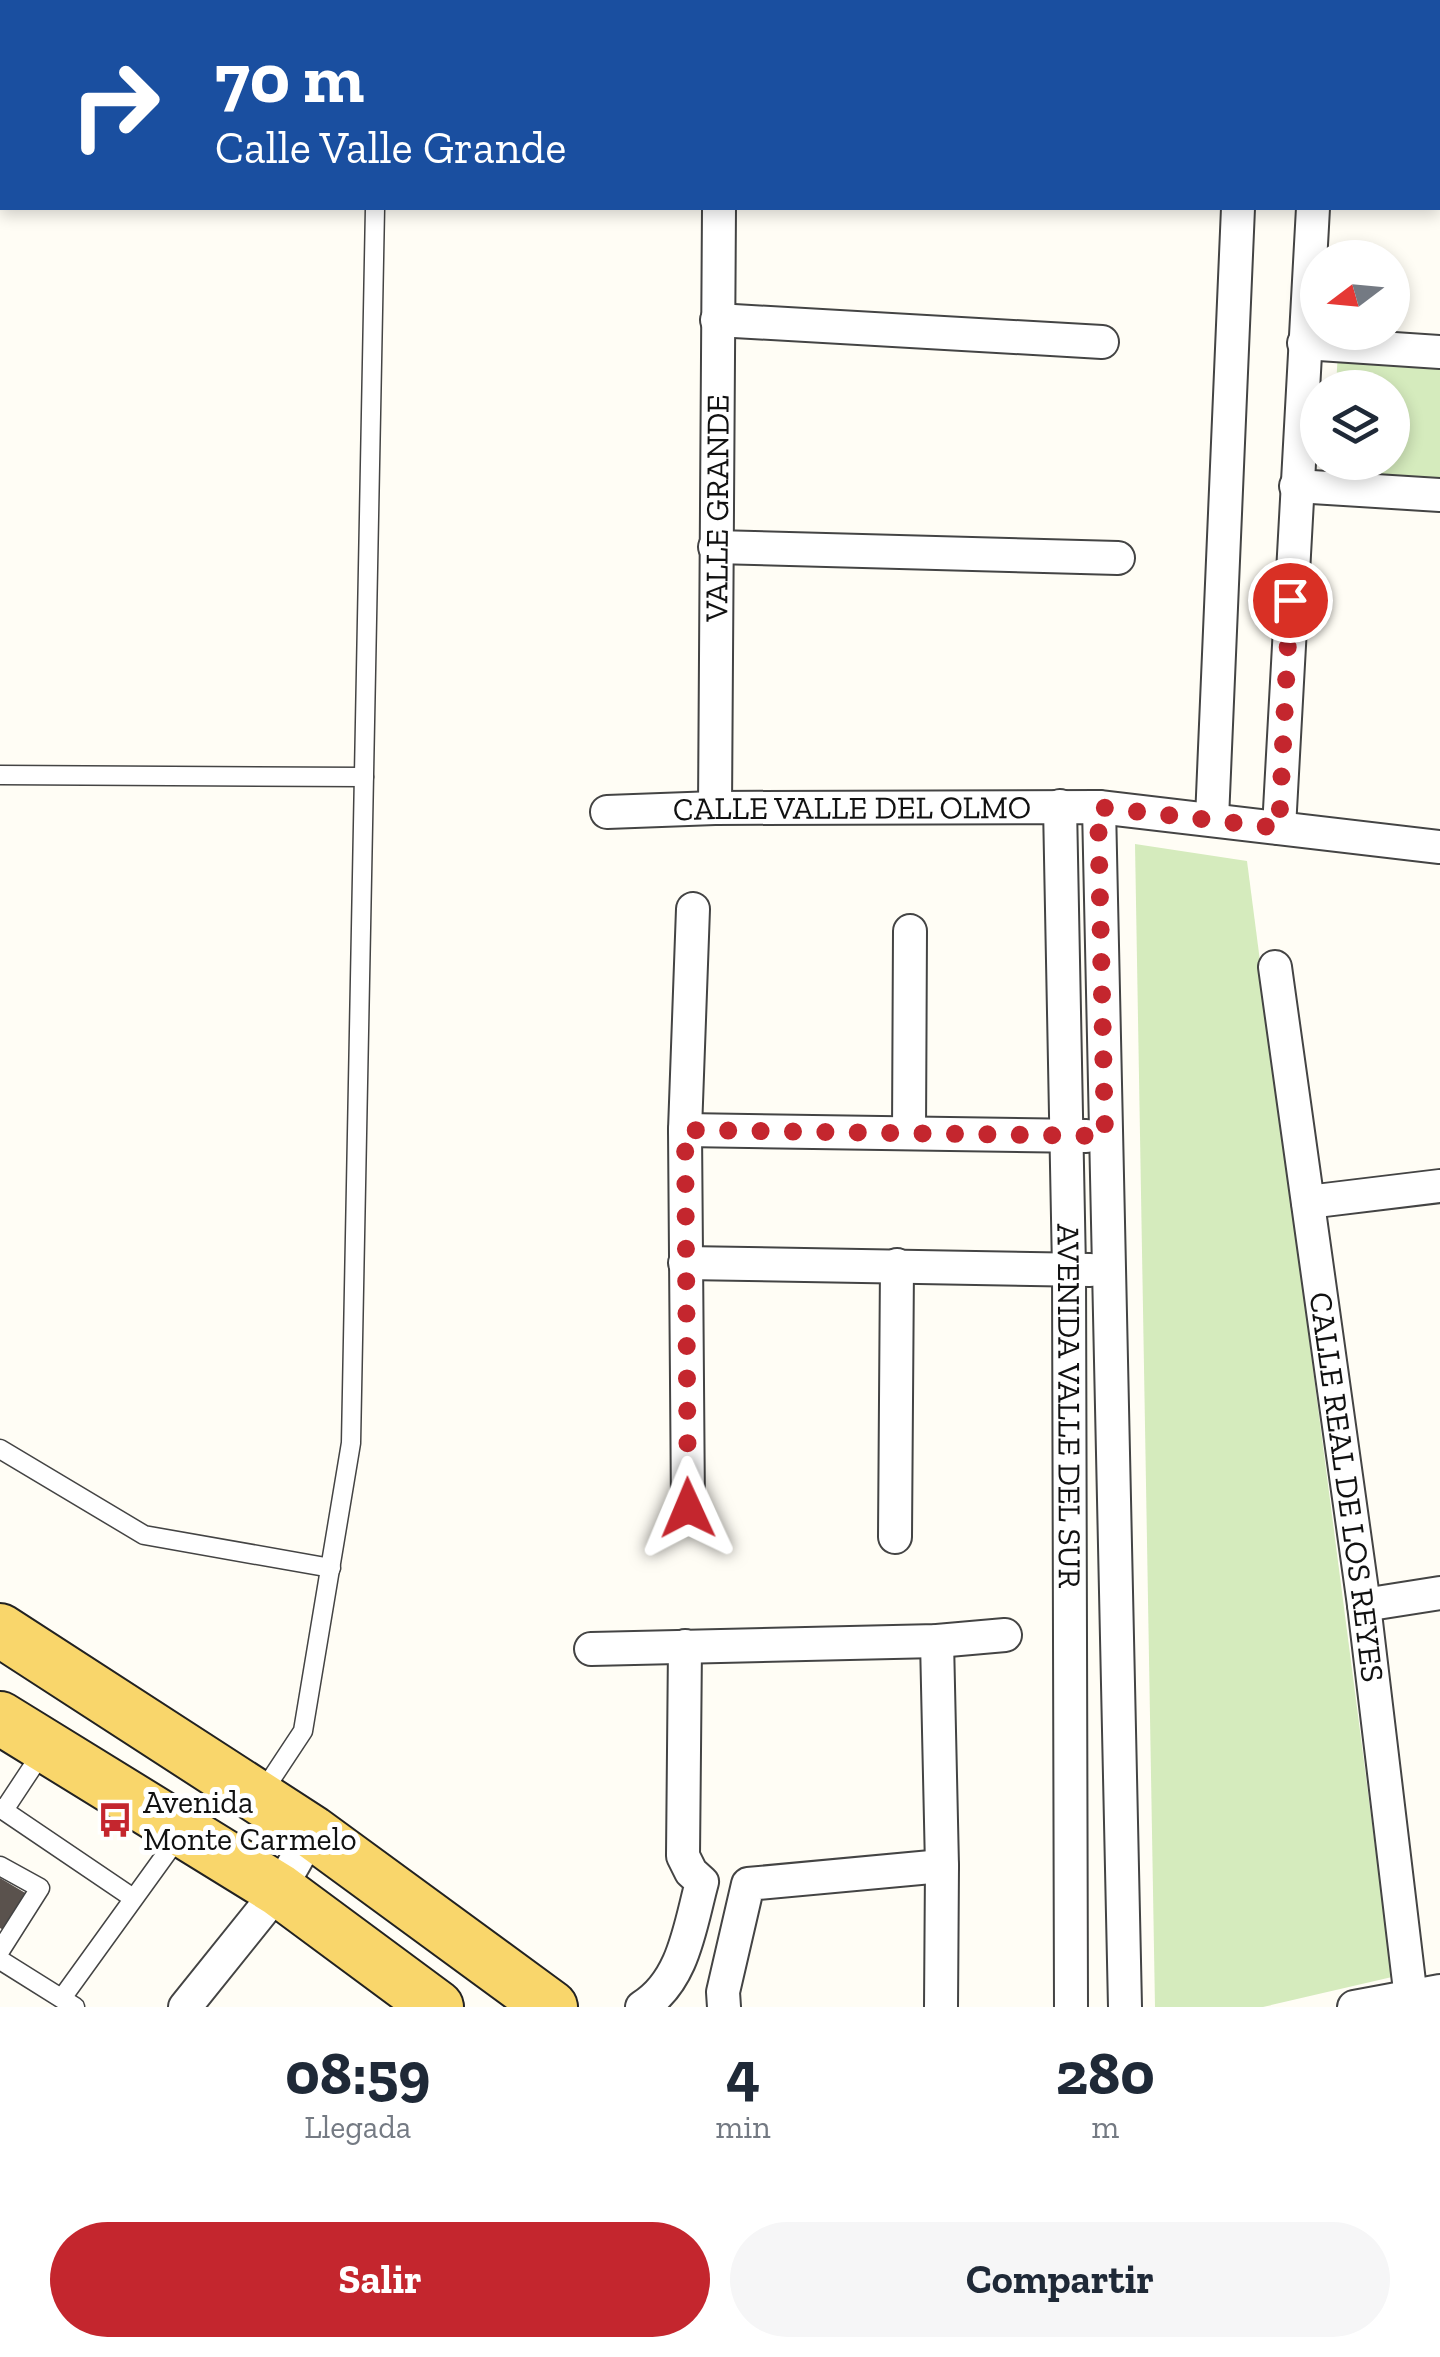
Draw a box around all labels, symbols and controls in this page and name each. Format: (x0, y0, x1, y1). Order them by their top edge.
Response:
text: 70 m (215, 36, 364, 120)
icon: right (50, 40, 180, 170)
text: Calle Valle Grande (215, 121, 566, 175)
north arrow (1300, 240, 1410, 350)
map controls (1300, 240, 1410, 480)
button: layers (1300, 370, 1410, 480)
street label: VALLE GRANDE (697, 394, 737, 623)
pin (1248, 558, 1333, 643)
icon: arrive (1263, 573, 1318, 628)
street label: CALLE VALLE DEL OLMO (672, 788, 1031, 829)
street label: AVENIDA VALLE DEL SUR (1049, 1223, 1089, 1589)
street label: CALLE REAL DE LOS REYES (1302, 1290, 1392, 1684)
position arrow (636, 1456, 740, 1560)
place label: Avenida Monte Carmelo (143, 1783, 357, 1858)
bus stop icon: Avenida Monte Carmelo (96, 1801, 134, 1839)
text: 08:59 (285, 2037, 430, 2109)
text: 4 (726, 2037, 760, 2109)
text: 280 (1056, 2037, 1155, 2109)
text: Llegada (304, 2108, 411, 2146)
text: min (716, 2108, 771, 2146)
text: m (1091, 2108, 1119, 2146)
button: Salir (50, 2222, 710, 2337)
button: Compartir (730, 2222, 1390, 2337)

